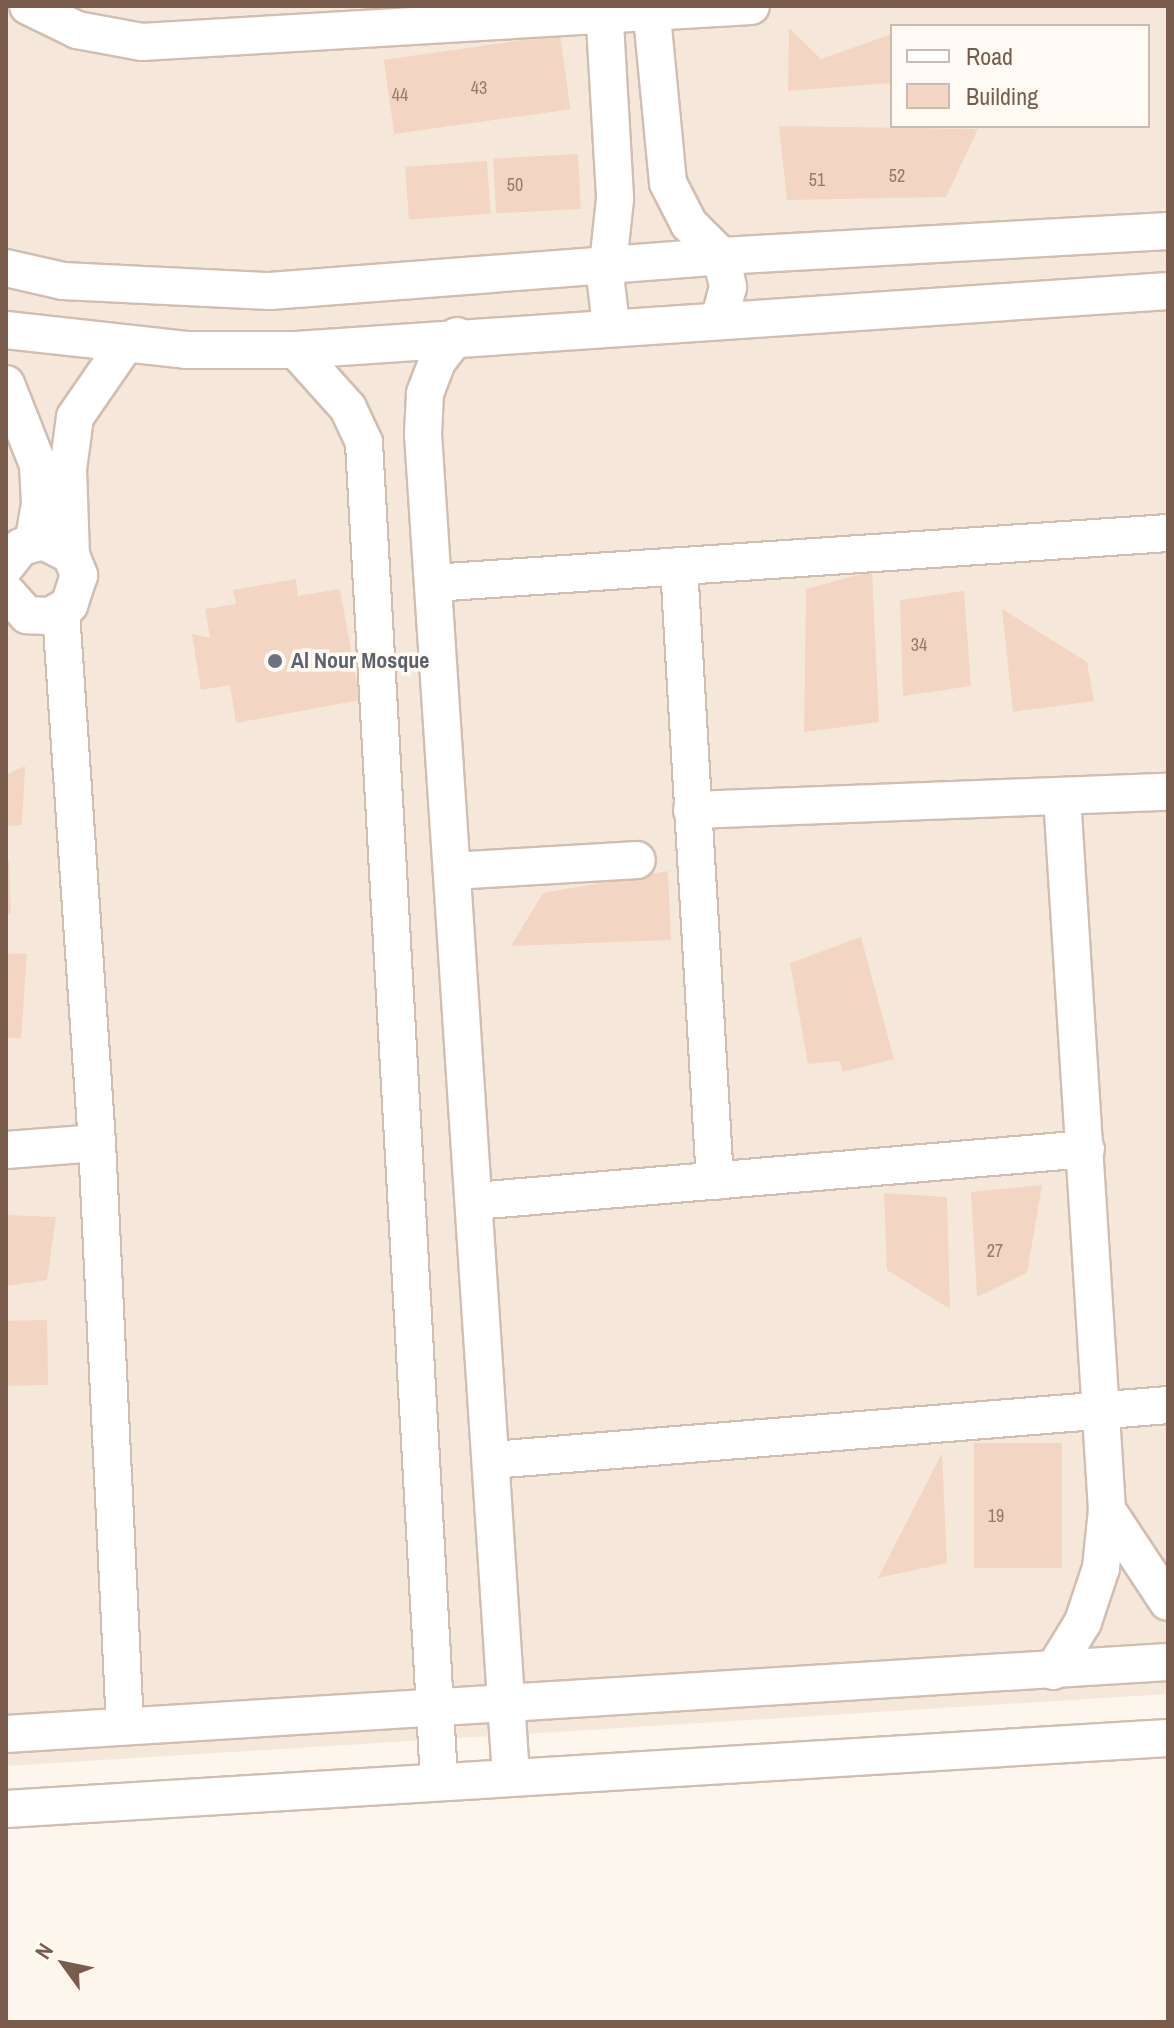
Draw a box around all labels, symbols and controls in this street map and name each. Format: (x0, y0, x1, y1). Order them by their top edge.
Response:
legend (890, 24, 1150, 128)
text: Road (966, 40, 1013, 72)
house number: 43 (471, 77, 487, 99)
text: Building (966, 80, 1038, 112)
house number: 44 (392, 84, 408, 106)
house number: 52 (889, 165, 905, 187)
house number: 51 (809, 169, 825, 191)
house number: 50 (507, 174, 523, 196)
house number: 34 (911, 634, 927, 656)
place label: Al Nour Mosque (291, 648, 429, 674)
marker: Al Nour Mosque (266, 652, 284, 670)
house number: 27 (987, 1240, 1003, 1262)
house number: 19 (988, 1505, 1004, 1527)
north arrow (24, 1924, 104, 2004)
text: N (28, 1937, 60, 1965)

